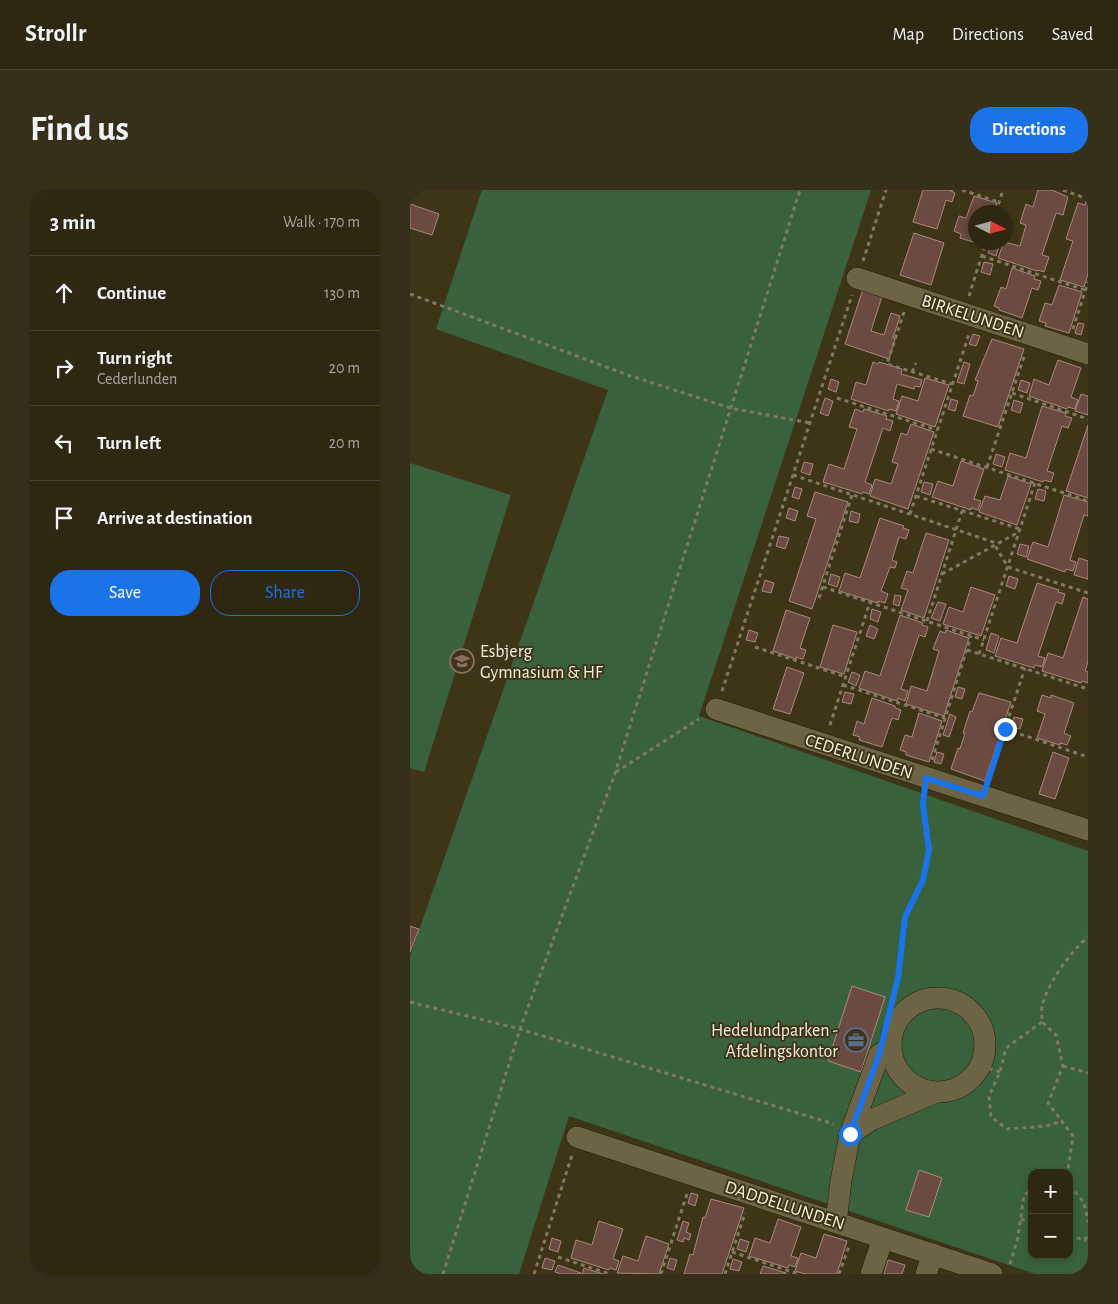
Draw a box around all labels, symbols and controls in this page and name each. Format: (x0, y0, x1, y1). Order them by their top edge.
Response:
text: Strollr (25, 22, 86, 46)
text: Map (893, 26, 924, 44)
text: Directions (952, 26, 1024, 44)
text: Saved (1052, 26, 1093, 44)
button: Directions (970, 107, 1088, 153)
text: Find us (30, 112, 129, 147)
north arrow (968, 205, 1013, 250)
text: 3 min (50, 212, 96, 233)
text: Walk · 170 m (283, 214, 360, 230)
icon: ahead (50, 279, 78, 307)
text: Continue (97, 284, 166, 303)
text: 130 m (324, 285, 360, 301)
street label: BIRKELUNDEN (919, 292, 1026, 342)
text: Turn right (97, 349, 172, 368)
icon: right (50, 354, 78, 382)
text: 20 m (329, 360, 360, 376)
text: Cederlunden (97, 371, 177, 387)
icon: left (50, 429, 78, 457)
text: Turn left (97, 434, 161, 453)
text: 20 m (329, 435, 360, 451)
icon: arrive (50, 504, 78, 532)
text: Arrive at destination (97, 509, 253, 528)
button: Save (50, 570, 200, 616)
button: Share (210, 570, 360, 616)
place label: Esbjerg Gymnasium & HF (480, 643, 603, 682)
school or university icon: Esbjerg Gymnasium & HF (449, 648, 475, 674)
route end (994, 718, 1017, 741)
street label: CEDERLUNDEN (803, 731, 915, 783)
place label: Hedelundparken - Afdelingskontor (711, 1022, 838, 1061)
office icon: Hedelundparken - Afdelingskontor (843, 1027, 869, 1053)
route start (839, 1123, 862, 1146)
map controls (1028, 1169, 1073, 1259)
button: + (1028, 1169, 1073, 1214)
street label: DADDELLUNDEN (723, 1178, 847, 1234)
button: − (1028, 1214, 1073, 1259)

